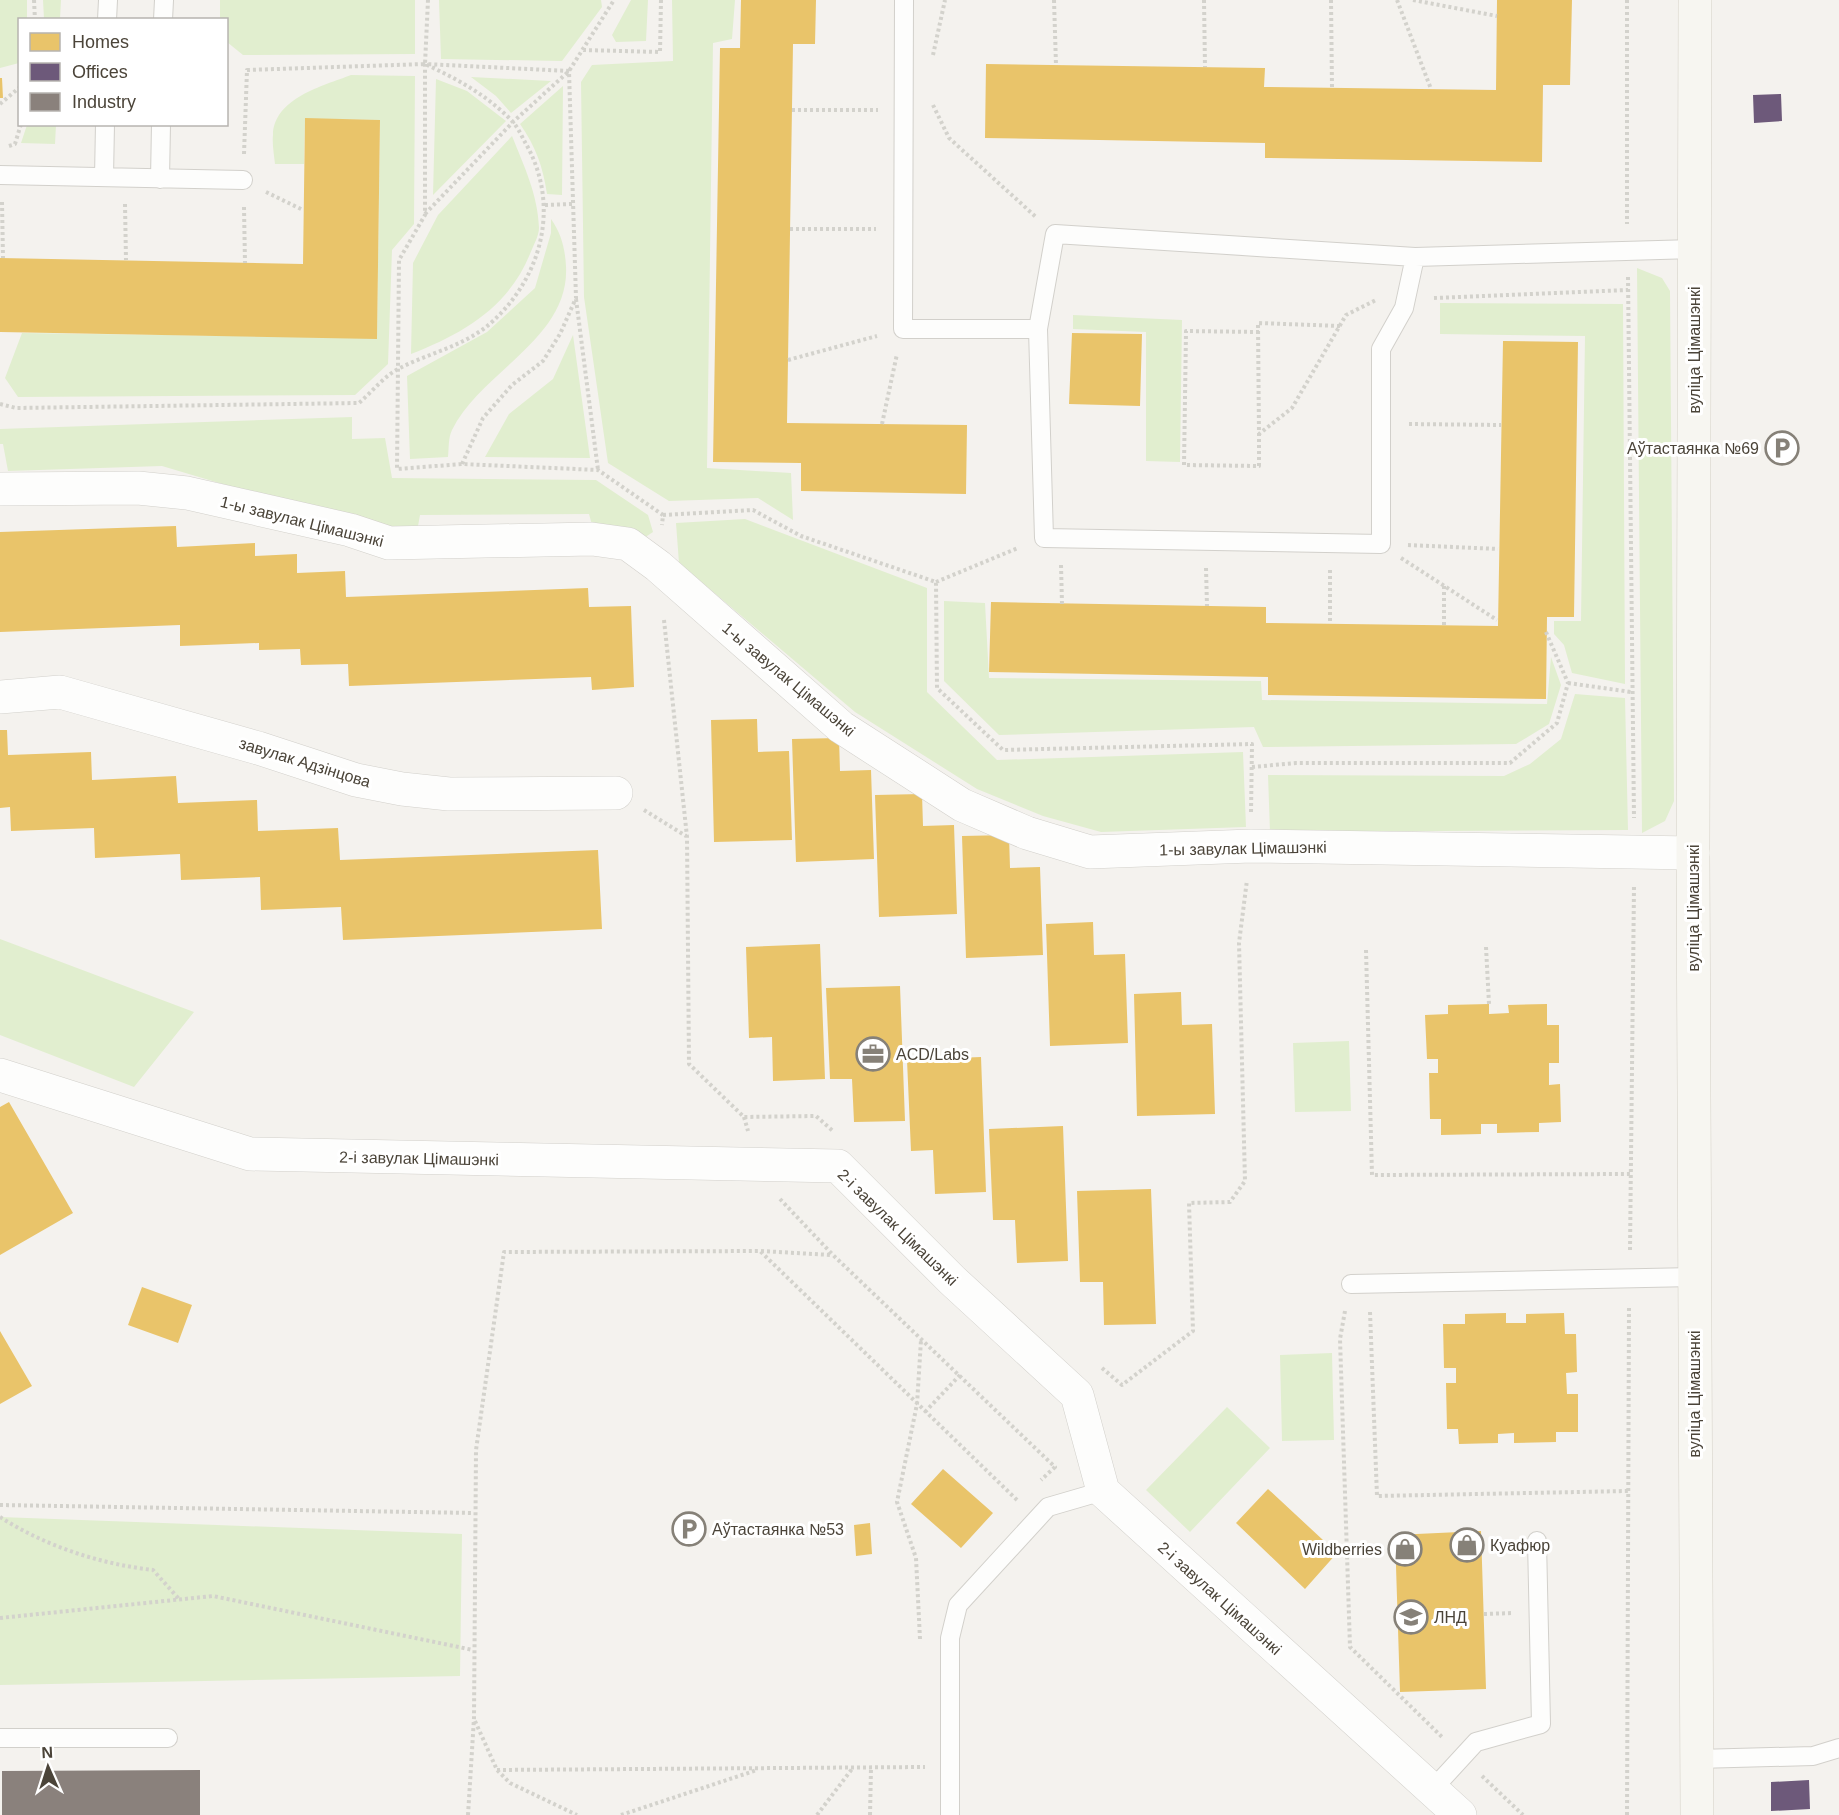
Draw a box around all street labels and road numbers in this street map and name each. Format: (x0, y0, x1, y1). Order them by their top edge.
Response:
street label: вуліца Цімашэнкі (1686, 287, 1703, 413)
street label: 1-ы завулак Цімашэнкі (219, 493, 385, 550)
street label: 1-ы завулак Цімашэнкі (719, 619, 858, 740)
street label: завулак Адзінцова (237, 734, 373, 791)
street label: 1-ы завулак Цімашэнкі (1159, 839, 1327, 858)
street label: вуліца Цімашэнкі (1685, 845, 1702, 971)
street label: 2-і завулак Цімашэнкі (339, 1149, 499, 1168)
street label: 2-і завулак Цімашэнкі (834, 1166, 961, 1289)
street label: вуліца Цімашэнкі (1686, 1331, 1703, 1457)
street label: 2-і завулак Цімашэнкі (1155, 1539, 1285, 1658)

